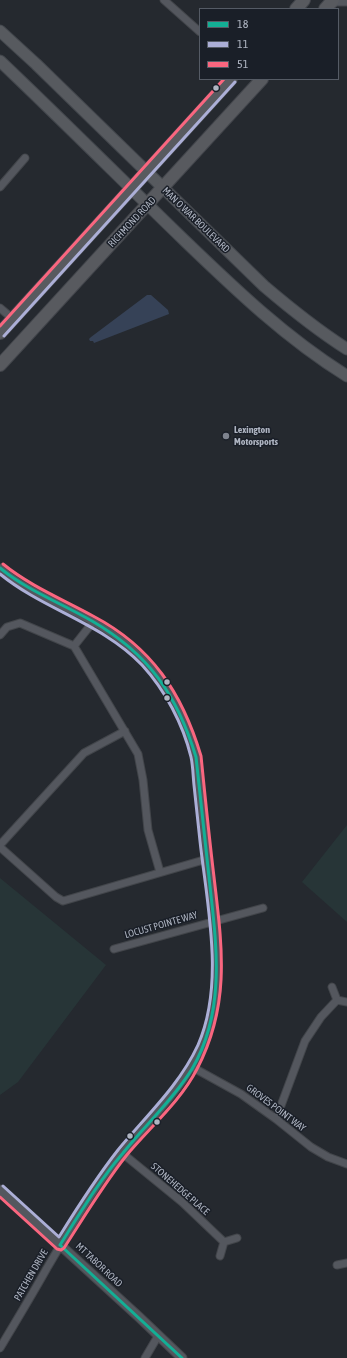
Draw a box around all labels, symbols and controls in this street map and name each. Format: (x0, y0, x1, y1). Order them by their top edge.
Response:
legend (199, 8, 339, 80)
text: 18 (237, 17, 248, 31)
text: 11 (237, 37, 248, 51)
text: 51 (237, 57, 248, 71)
unlabelled marker (211, 83, 221, 93)
street label: MAN O WAR BOULEVARD (160, 185, 232, 255)
street label: RICHMOND ROAD (106, 194, 158, 250)
place label: Lexington Motorsports (234, 424, 278, 448)
marker: Lexington Motorsports (221, 431, 231, 441)
unlabelled marker (162, 677, 172, 687)
unlabelled marker (162, 693, 172, 703)
street label: LOCUST POINTE WAY (123, 909, 199, 941)
street label: GROVES POINT WAY (244, 1082, 308, 1134)
unlabelled marker (152, 1117, 162, 1127)
unlabelled marker (125, 1131, 135, 1141)
street label: STONEHEDGE PLACE (148, 1160, 212, 1218)
street label: MT TABOR ROAD (73, 1240, 125, 1290)
street label: PATCHEN DRIVE (11, 1247, 51, 1303)

